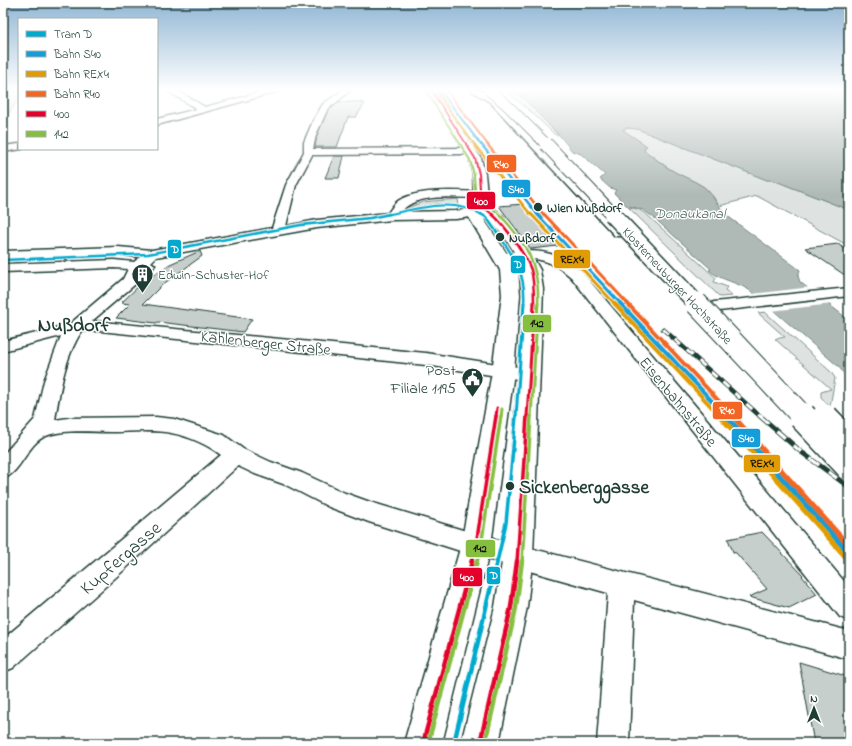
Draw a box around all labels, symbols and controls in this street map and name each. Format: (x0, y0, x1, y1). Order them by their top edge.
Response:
legend (18, 18, 158, 150)
text: Tram D (54, 26, 92, 44)
text: Bahn S40 (53, 46, 101, 64)
text: Bahn REX4 (53, 66, 109, 84)
text: Bahn R40 (53, 86, 100, 104)
text: 400 (54, 106, 69, 124)
text: 142 (54, 126, 69, 144)
line badge: R40 (486, 154, 517, 173)
text: R40 (492, 157, 509, 173)
line badge: S40 (501, 179, 531, 198)
text: S40 (508, 182, 524, 198)
line badge: 400 (466, 191, 496, 210)
text: 400 (473, 194, 488, 210)
place label: Wien Nußdorf (547, 199, 624, 218)
marker: Wien Nußdorf (532, 201, 544, 213)
water label: Donaukanal (655, 204, 727, 225)
street label: Klosterneuburger Hochstraße (617, 223, 736, 350)
place label: Nußdorf (509, 229, 557, 248)
marker: Nußdorf (494, 231, 506, 243)
line badge: D (167, 239, 182, 259)
text: D (170, 242, 179, 258)
line badge: REX4 (553, 249, 591, 269)
text: REX4 (559, 252, 584, 268)
line badge: D (510, 255, 526, 274)
text: D (513, 257, 522, 273)
building icon: Edwin-Schuster-Hof (129, 261, 155, 294)
place label: Edwin-Schuster-Hof (158, 266, 270, 285)
district label: Nußdorf (38, 312, 111, 341)
line badge: 142 (522, 314, 552, 333)
text: 142 (530, 316, 544, 332)
street label: Kahlenberger Straße (200, 325, 333, 363)
street label: Eisenbahnstraße (633, 352, 723, 453)
place label: Post Filiale 1195 (390, 359, 457, 401)
public building icon: Post Filiale 1195 (459, 365, 485, 398)
line badge: R40 (712, 401, 743, 420)
text: R40 (718, 403, 735, 419)
line badge: S40 (731, 428, 761, 448)
text: S40 (738, 431, 754, 447)
line badge: REX4 (743, 454, 781, 473)
text: REX4 (749, 456, 774, 472)
place label: Sickenberggasse (519, 475, 649, 504)
marker: Sickenberggasse (504, 480, 516, 492)
street label: Kupfergasse (75, 515, 170, 603)
line badge: 142 (465, 539, 496, 558)
text: 142 (473, 541, 487, 557)
line badge: D (486, 566, 501, 585)
line badge: 400 (452, 567, 483, 587)
text: D (489, 568, 498, 584)
text: 400 (459, 570, 474, 586)
north arrow (794, 688, 834, 728)
text: N (810, 691, 818, 707)

